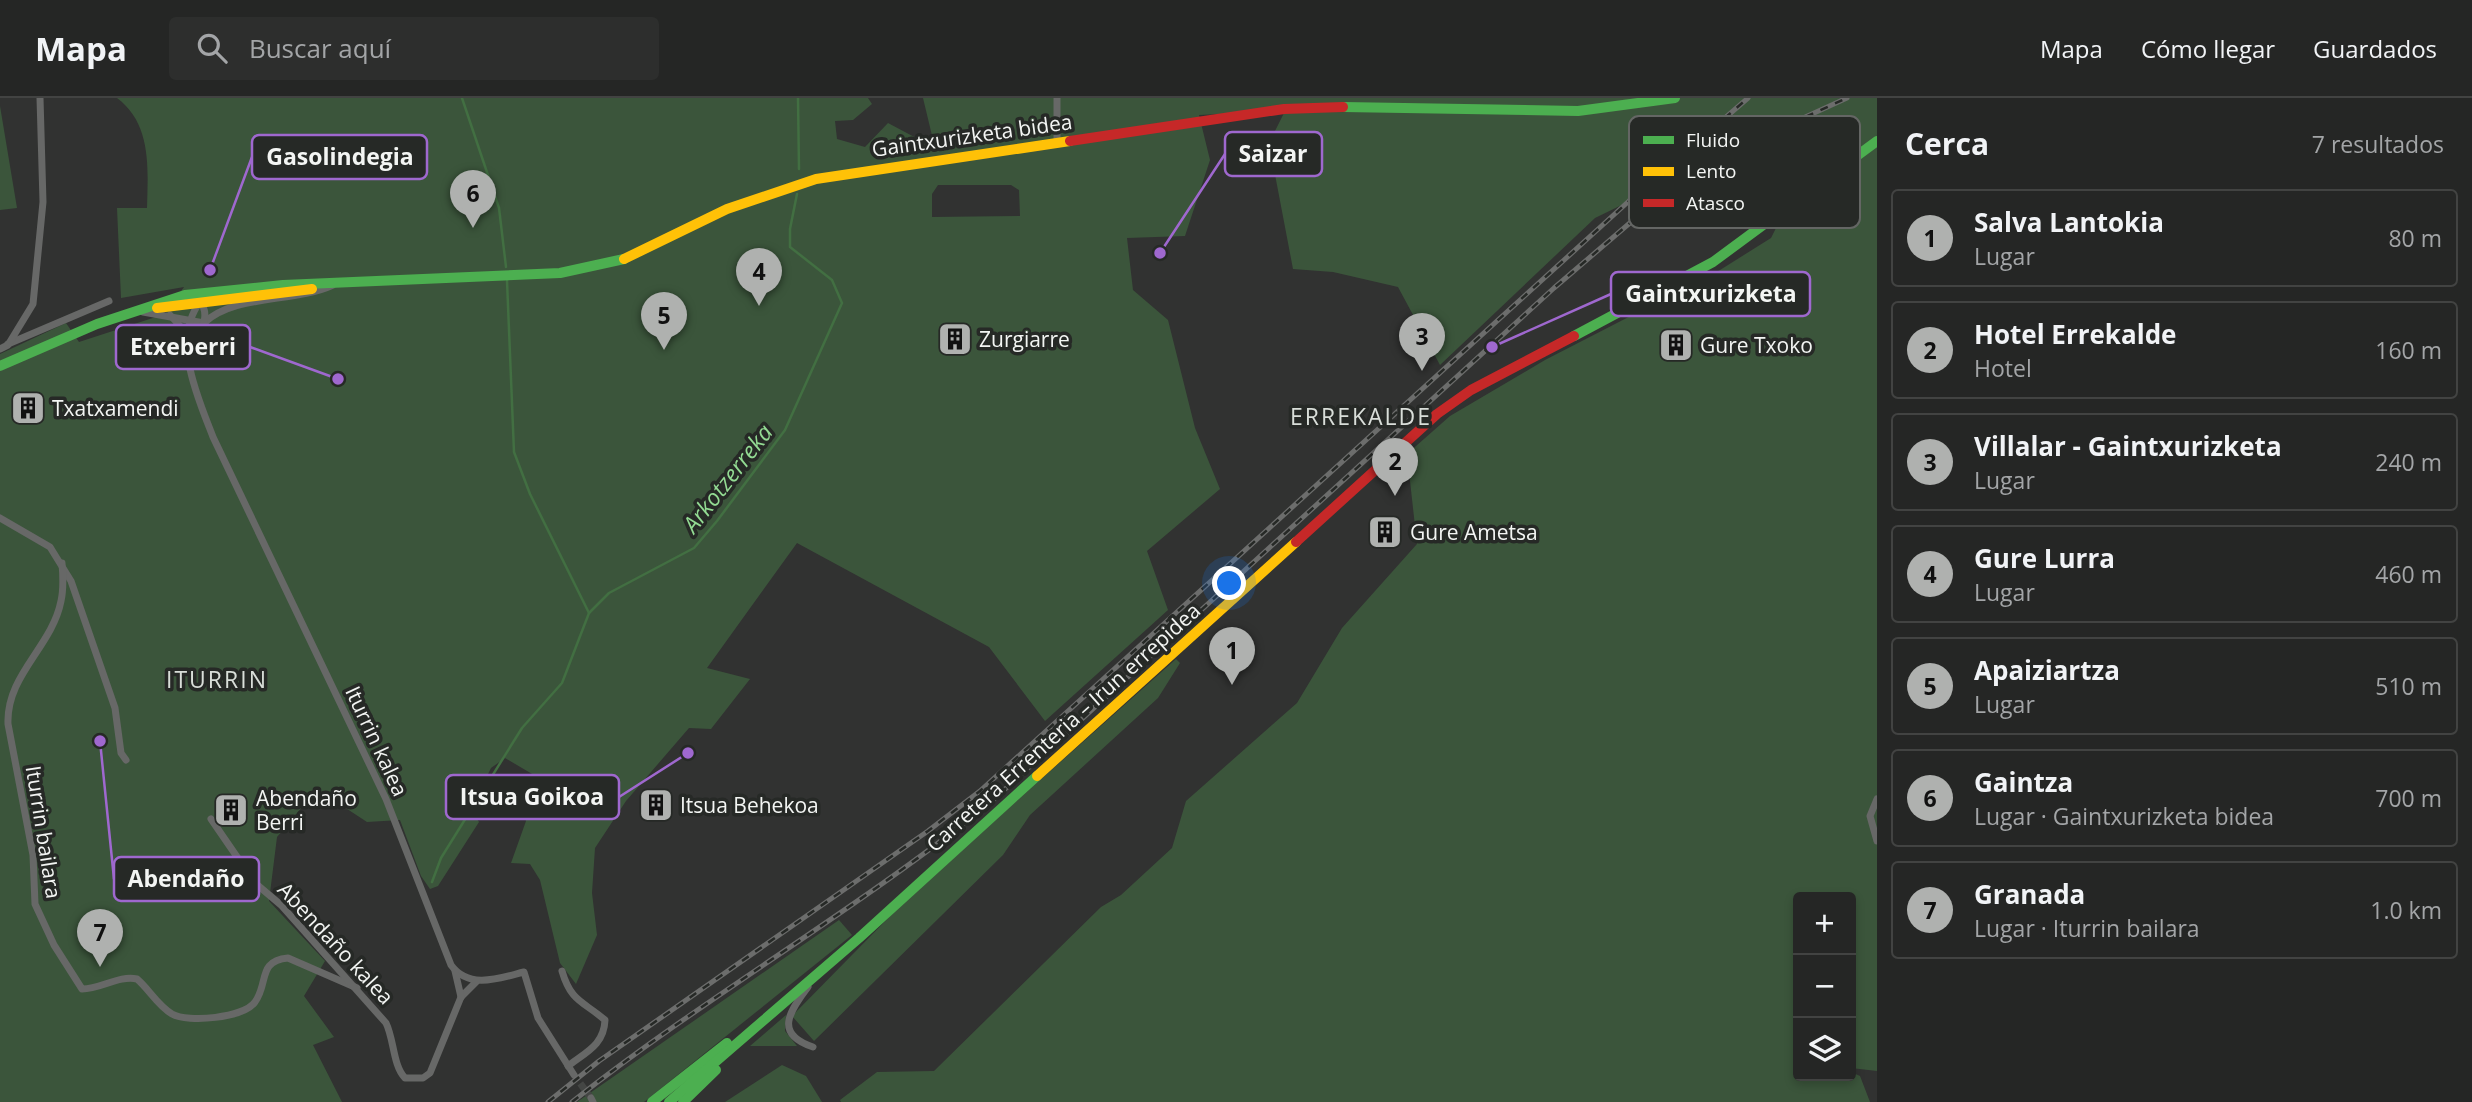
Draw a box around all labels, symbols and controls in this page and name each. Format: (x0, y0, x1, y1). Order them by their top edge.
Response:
search box (169, 17, 659, 80)
text: Mapa (35, 26, 127, 71)
icon: search (193, 29, 231, 67)
text: Buscar aquí (249, 30, 391, 66)
text: Mapa (2040, 32, 2103, 65)
text: Cómo llegar (2141, 32, 2275, 65)
text: Guardados (2313, 32, 2437, 65)
street label: Gaintxurizketa bidea (870, 107, 1074, 163)
legend (1629, 116, 1860, 228)
text: Cerca (1905, 123, 1989, 164)
text: Fluido (1686, 127, 1740, 153)
text: 7 resultados (2312, 128, 2444, 160)
callout: Saizar (1225, 132, 1322, 176)
callout: Gasolindegia (252, 135, 427, 179)
text: Saizar (1238, 137, 1308, 169)
text: Gasolindegia (266, 140, 414, 172)
text: Lento (1686, 158, 1736, 184)
pin: 6 (450, 170, 496, 228)
text: Atasco (1686, 190, 1745, 216)
text: Salva Lantokia (1974, 204, 2164, 240)
text: 1 (1923, 222, 1937, 254)
text: 80 m (2388, 222, 2442, 254)
text: Lugar (1974, 240, 2035, 272)
pin: 4 (736, 248, 782, 306)
callout: Gaintxurizketa (1611, 272, 1810, 316)
text: Gaintxurizketa (1625, 277, 1797, 309)
pin: 5 (641, 292, 687, 350)
pin: 3 (1399, 313, 1445, 371)
text: Hotel Errekalde (1974, 316, 2176, 352)
building icon: Zurgiarre (936, 320, 974, 358)
callout: Etxeberri (116, 325, 250, 369)
place label: Zurgiarre (979, 325, 1070, 353)
building icon: Gure Txoko (1657, 326, 1695, 364)
text: Etxeberri (130, 330, 236, 362)
place label: Gure Txoko (1700, 331, 1813, 359)
text: 2 (1923, 334, 1937, 366)
text: 160 m (2375, 334, 2442, 366)
text: Hotel (1974, 352, 2032, 384)
building icon: Txatxamendi (9, 389, 47, 427)
place label: Txatxamendi (52, 394, 179, 422)
district label: ERREKALDE (1290, 400, 1432, 432)
water label: Arkotzerreka (673, 417, 779, 540)
text: Villalar - Gaintxurizketa (1974, 428, 2282, 464)
pin: 2 (1372, 438, 1418, 496)
text: 3 (1923, 446, 1937, 478)
text: 240 m (2375, 446, 2442, 478)
text: Lugar (1974, 464, 2035, 496)
building icon: Gure Ametsa (1366, 513, 1404, 551)
place label: Gure Ametsa (1410, 518, 1538, 546)
text: Gure Lurra (1974, 540, 2115, 576)
text: 4 (1923, 558, 1937, 590)
text: 460 m (2375, 558, 2442, 590)
your location (1212, 566, 1246, 600)
text: Lugar (1974, 576, 2035, 608)
street label: Carretera Errenteria – Irun errepidea (920, 596, 1206, 858)
pin: 1 (1209, 627, 1255, 685)
text: Apaiziartza (1974, 652, 2120, 688)
district label: ITURRIN (166, 663, 268, 695)
text: 5 (1923, 670, 1937, 702)
text: 510 m (2375, 670, 2442, 702)
street label: Iturrin kalea (339, 681, 415, 801)
text: Lugar (1974, 688, 2035, 720)
street label: Iturrin bailara (20, 764, 68, 900)
text: Gaintza (1974, 764, 2073, 800)
callout: Itsua Goikoa (446, 775, 619, 819)
text: Itsua Goikoa (460, 780, 604, 812)
text: 6 (1923, 782, 1937, 814)
text: 700 m (2375, 782, 2442, 814)
place label: Abendaño Berri (256, 784, 357, 836)
building icon: Itsua Behekoa (637, 786, 675, 824)
building icon: Abendaño Berri (212, 791, 250, 829)
place label: Itsua Behekoa (680, 791, 819, 819)
text: Lugar · Gaintxurizketa bidea (1974, 800, 2274, 832)
callout: Abendaño (114, 857, 259, 901)
text: Abendaño (128, 862, 244, 894)
street label: Abendaño kalea (272, 876, 400, 1010)
text: Granada (1974, 876, 2085, 912)
map controls (1793, 892, 1856, 1081)
button: + (1793, 892, 1856, 955)
text: 7 (1923, 894, 1937, 926)
text: 1.0 km (2370, 894, 2442, 926)
pin: 7 (77, 909, 123, 967)
text: Lugar · Iturrin bailara (1974, 912, 2200, 944)
button: − (1793, 955, 1856, 1018)
button: layers (1793, 1018, 1856, 1081)

